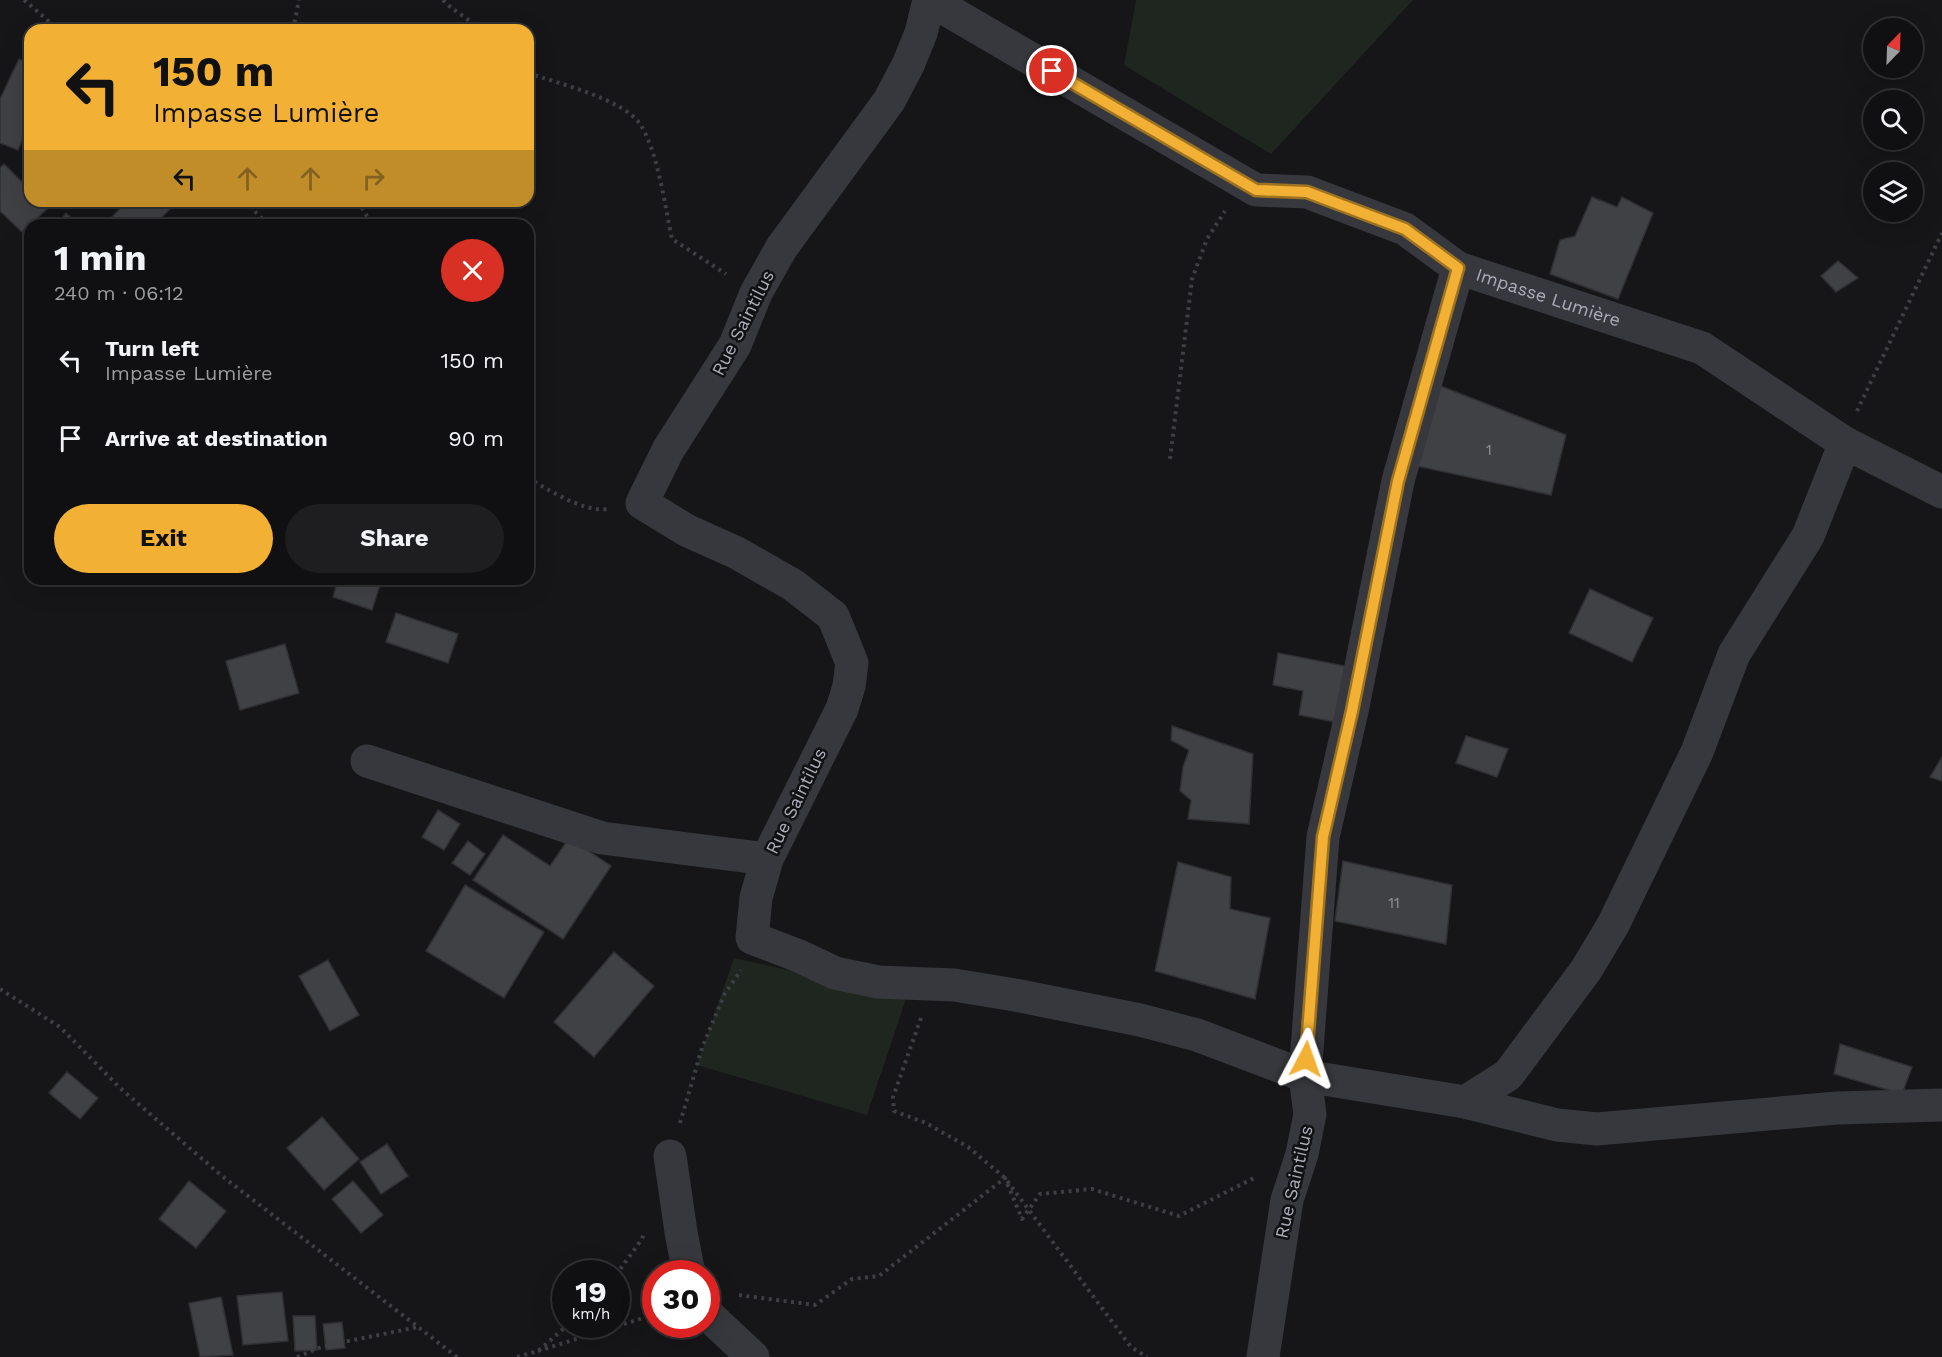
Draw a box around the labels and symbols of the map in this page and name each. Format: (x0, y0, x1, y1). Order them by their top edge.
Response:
north arrow (1863, 18, 1923, 78)
pin (1026, 45, 1077, 96)
street label: Impasse Lumière (1474, 264, 1623, 331)
street label: Rue Saintilus (707, 267, 778, 379)
house number: 1 (1486, 441, 1492, 459)
street label: Rue Saintilus (761, 744, 830, 857)
house number: 11 (1388, 894, 1400, 912)
position arrow (1274, 1027, 1338, 1091)
street label: Rue Saintilus (1270, 1123, 1317, 1240)
speed limit sign: 30 (642, 1260, 720, 1338)

